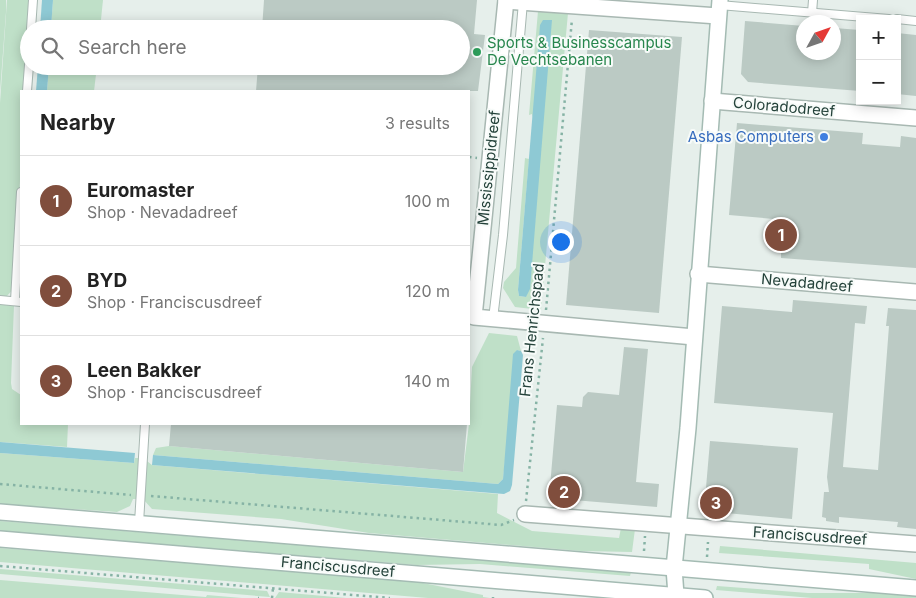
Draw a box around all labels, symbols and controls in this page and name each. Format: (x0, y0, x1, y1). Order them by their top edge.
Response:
north arrow (796, 15, 841, 60)
map controls (856, 15, 901, 105)
button: + (856, 15, 901, 60)
search box (20, 20, 470, 75)
place label: Sports & Businesscampus De Vechtsebanen (487, 33, 671, 69)
icon: search (38, 34, 66, 62)
text: Search here (78, 36, 187, 59)
marker: Sports & Businesscampus De Vechtsebanen (471, 46, 483, 58)
button: − (856, 60, 901, 105)
street label: Coloradodreef (732, 93, 836, 120)
street label: Mississippidreef (473, 109, 504, 226)
text: Nearby (40, 110, 115, 135)
text: 3 results (385, 113, 450, 133)
place label: Asbas Computers (688, 127, 814, 146)
marker: Asbas Computers (818, 131, 830, 143)
text: Euromaster (87, 179, 194, 202)
text: 1 (53, 191, 59, 211)
text: 100 m (405, 191, 450, 211)
text: Shop · Nevadadreef (87, 202, 238, 222)
pin: 1 (765, 216, 797, 254)
your location (548, 229, 574, 255)
street label: Frans Henrichspad (515, 262, 548, 398)
text: BYD (87, 269, 127, 292)
street label: Nevadadreef (761, 269, 854, 296)
text: 2 (51, 281, 61, 301)
text: 120 m (405, 281, 450, 301)
text: Shop · Franciscusdreef (87, 292, 262, 312)
text: Leen Bakker (87, 359, 201, 382)
text: 3 (51, 371, 61, 391)
text: 140 m (405, 371, 450, 391)
text: Shop · Franciscusdreef (87, 382, 262, 402)
pin: 2 (548, 473, 580, 511)
pin: 3 (700, 484, 732, 522)
street label: Franciscusdreef (752, 522, 868, 549)
street label: Franciscusdreef (280, 552, 396, 581)

